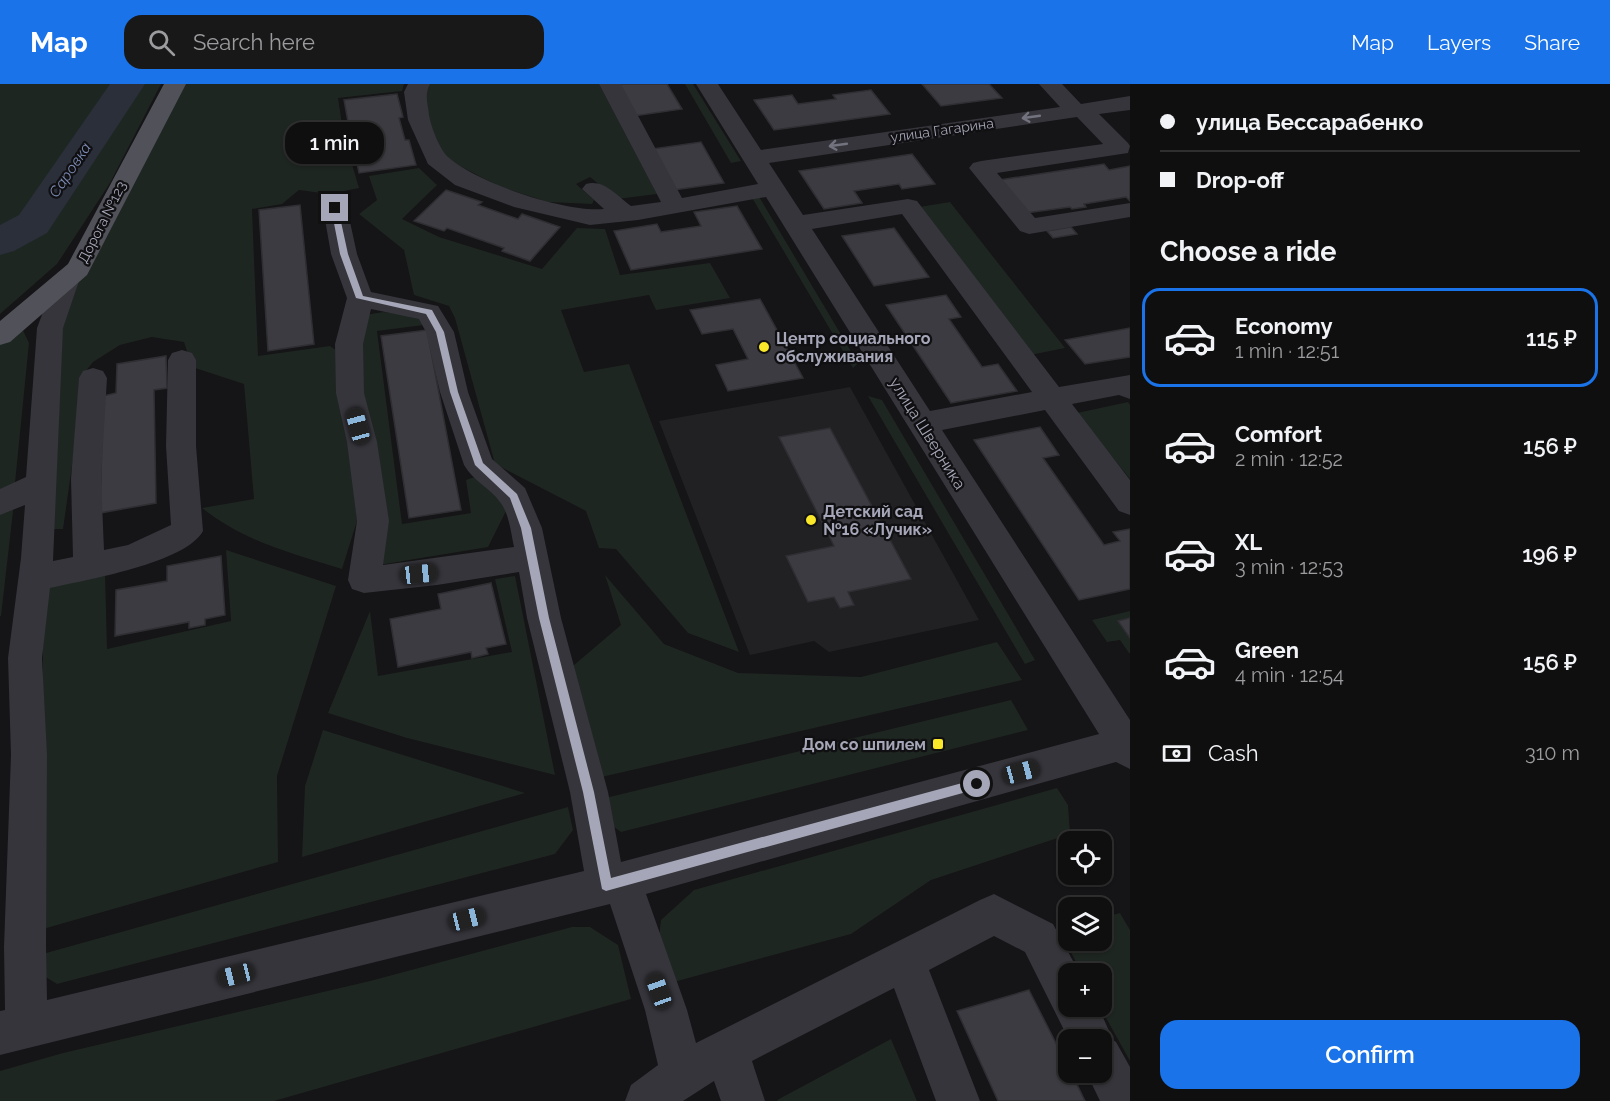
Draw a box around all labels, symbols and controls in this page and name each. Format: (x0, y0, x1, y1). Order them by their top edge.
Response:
search box (124, 15, 544, 69)
text: Map (30, 26, 88, 59)
icon: search (145, 26, 178, 59)
text: Search here (193, 29, 315, 55)
text: Map (1351, 30, 1394, 55)
text: Layers (1427, 30, 1491, 55)
text: Share (1524, 30, 1580, 55)
text: улица Бессарабенко (1196, 109, 1423, 135)
one-way arrow (1021, 112, 1041, 123)
street label: улица Гагарина (889, 115, 995, 145)
callout: 1 min (286, 121, 385, 163)
text: 1 min (310, 131, 359, 155)
water label: Саровка (45, 139, 95, 201)
one-way arrow (828, 140, 848, 151)
text: Drop-off (1196, 167, 1284, 193)
street label: Дорога №123 (75, 179, 129, 265)
route end (321, 194, 348, 221)
text: Choose a ride (1160, 236, 1336, 267)
icon: car (1163, 311, 1217, 365)
text: Economy (1235, 313, 1333, 339)
text: 115 ₽ (1526, 325, 1577, 351)
place label: Центр социального обслуживания (776, 329, 931, 366)
text: 1 min · 12:51 (1235, 339, 1339, 363)
marker: Центр социального обслуживания (757, 340, 771, 354)
street label: улица Шверника (886, 374, 970, 493)
car (345, 406, 371, 446)
icon: car (1163, 419, 1217, 473)
text: Comfort (1235, 421, 1322, 447)
text: 156 ₽ (1523, 433, 1577, 459)
text: 2 min · 12:52 (1235, 447, 1343, 471)
place label: Детский сад №16 «Лучик» (823, 502, 932, 539)
marker: Детский сад №16 «Лучик» (804, 513, 818, 527)
icon: car (1163, 527, 1217, 581)
text: XL (1235, 529, 1262, 555)
text: 196 ₽ (1522, 541, 1577, 567)
text: 3 min · 12:53 (1235, 555, 1343, 579)
car (400, 563, 438, 585)
icon: car (1163, 635, 1217, 689)
text: Green (1235, 637, 1299, 663)
text: 156 ₽ (1523, 649, 1577, 675)
text: 4 min · 12:54 (1235, 663, 1344, 687)
place label: Дом со шпилем (802, 735, 926, 754)
marker: Дом со шпилем (931, 737, 945, 751)
icon: cash (1160, 737, 1193, 770)
text: Cash (1208, 740, 1259, 766)
text: 310 m (1525, 741, 1580, 765)
car (1001, 759, 1041, 785)
route start (963, 770, 990, 797)
map controls (1058, 831, 1112, 1083)
button: locate (1058, 831, 1112, 885)
button: layers (1058, 897, 1112, 951)
car (447, 906, 487, 932)
car (216, 962, 256, 988)
button: + (1058, 963, 1112, 1017)
car (644, 971, 674, 1011)
button: Confirm (1160, 1020, 1580, 1089)
button: − (1058, 1029, 1112, 1083)

